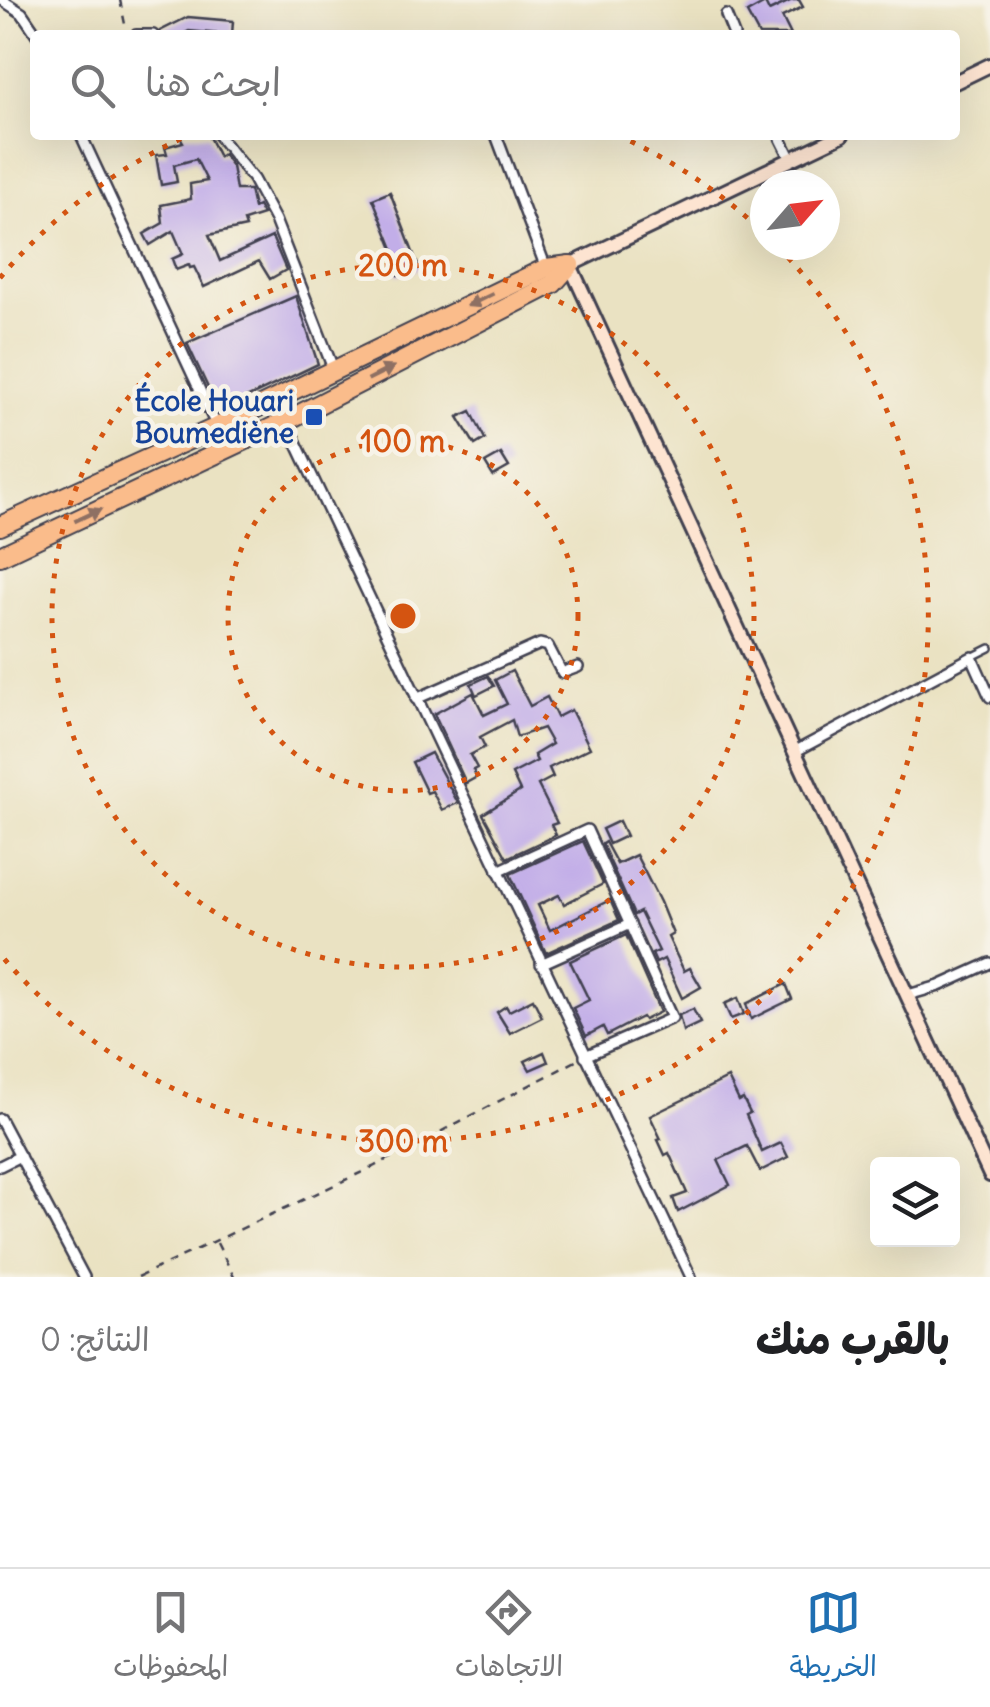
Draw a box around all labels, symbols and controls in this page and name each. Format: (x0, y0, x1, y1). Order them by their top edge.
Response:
search box (30, 30, 960, 140)
icon: search (65, 58, 120, 113)
text: ابحث هنا (145, 59, 281, 106)
north arrow (750, 170, 840, 260)
text: 200 m (358, 246, 448, 284)
one-way arrow (465, 292, 494, 309)
one-way arrow (366, 365, 395, 382)
place label: École Houari Boumediène (135, 382, 294, 451)
marker: École Houari Boumediène (303, 406, 325, 428)
text: 100 m (361, 422, 445, 460)
one-way arrow (74, 506, 103, 523)
centre of rings (385, 598, 421, 634)
text: 300 m (358, 1122, 448, 1160)
map controls (870, 1157, 960, 1247)
button: layers (870, 1157, 960, 1247)
text: بالقرب منك (756, 1313, 950, 1365)
text: النتائج: 0 (40, 1319, 150, 1360)
tab: المحفوظات (113, 1585, 229, 1691)
tab: الاتجاهات (455, 1585, 563, 1691)
tab: الخريطة (789, 1585, 877, 1691)

